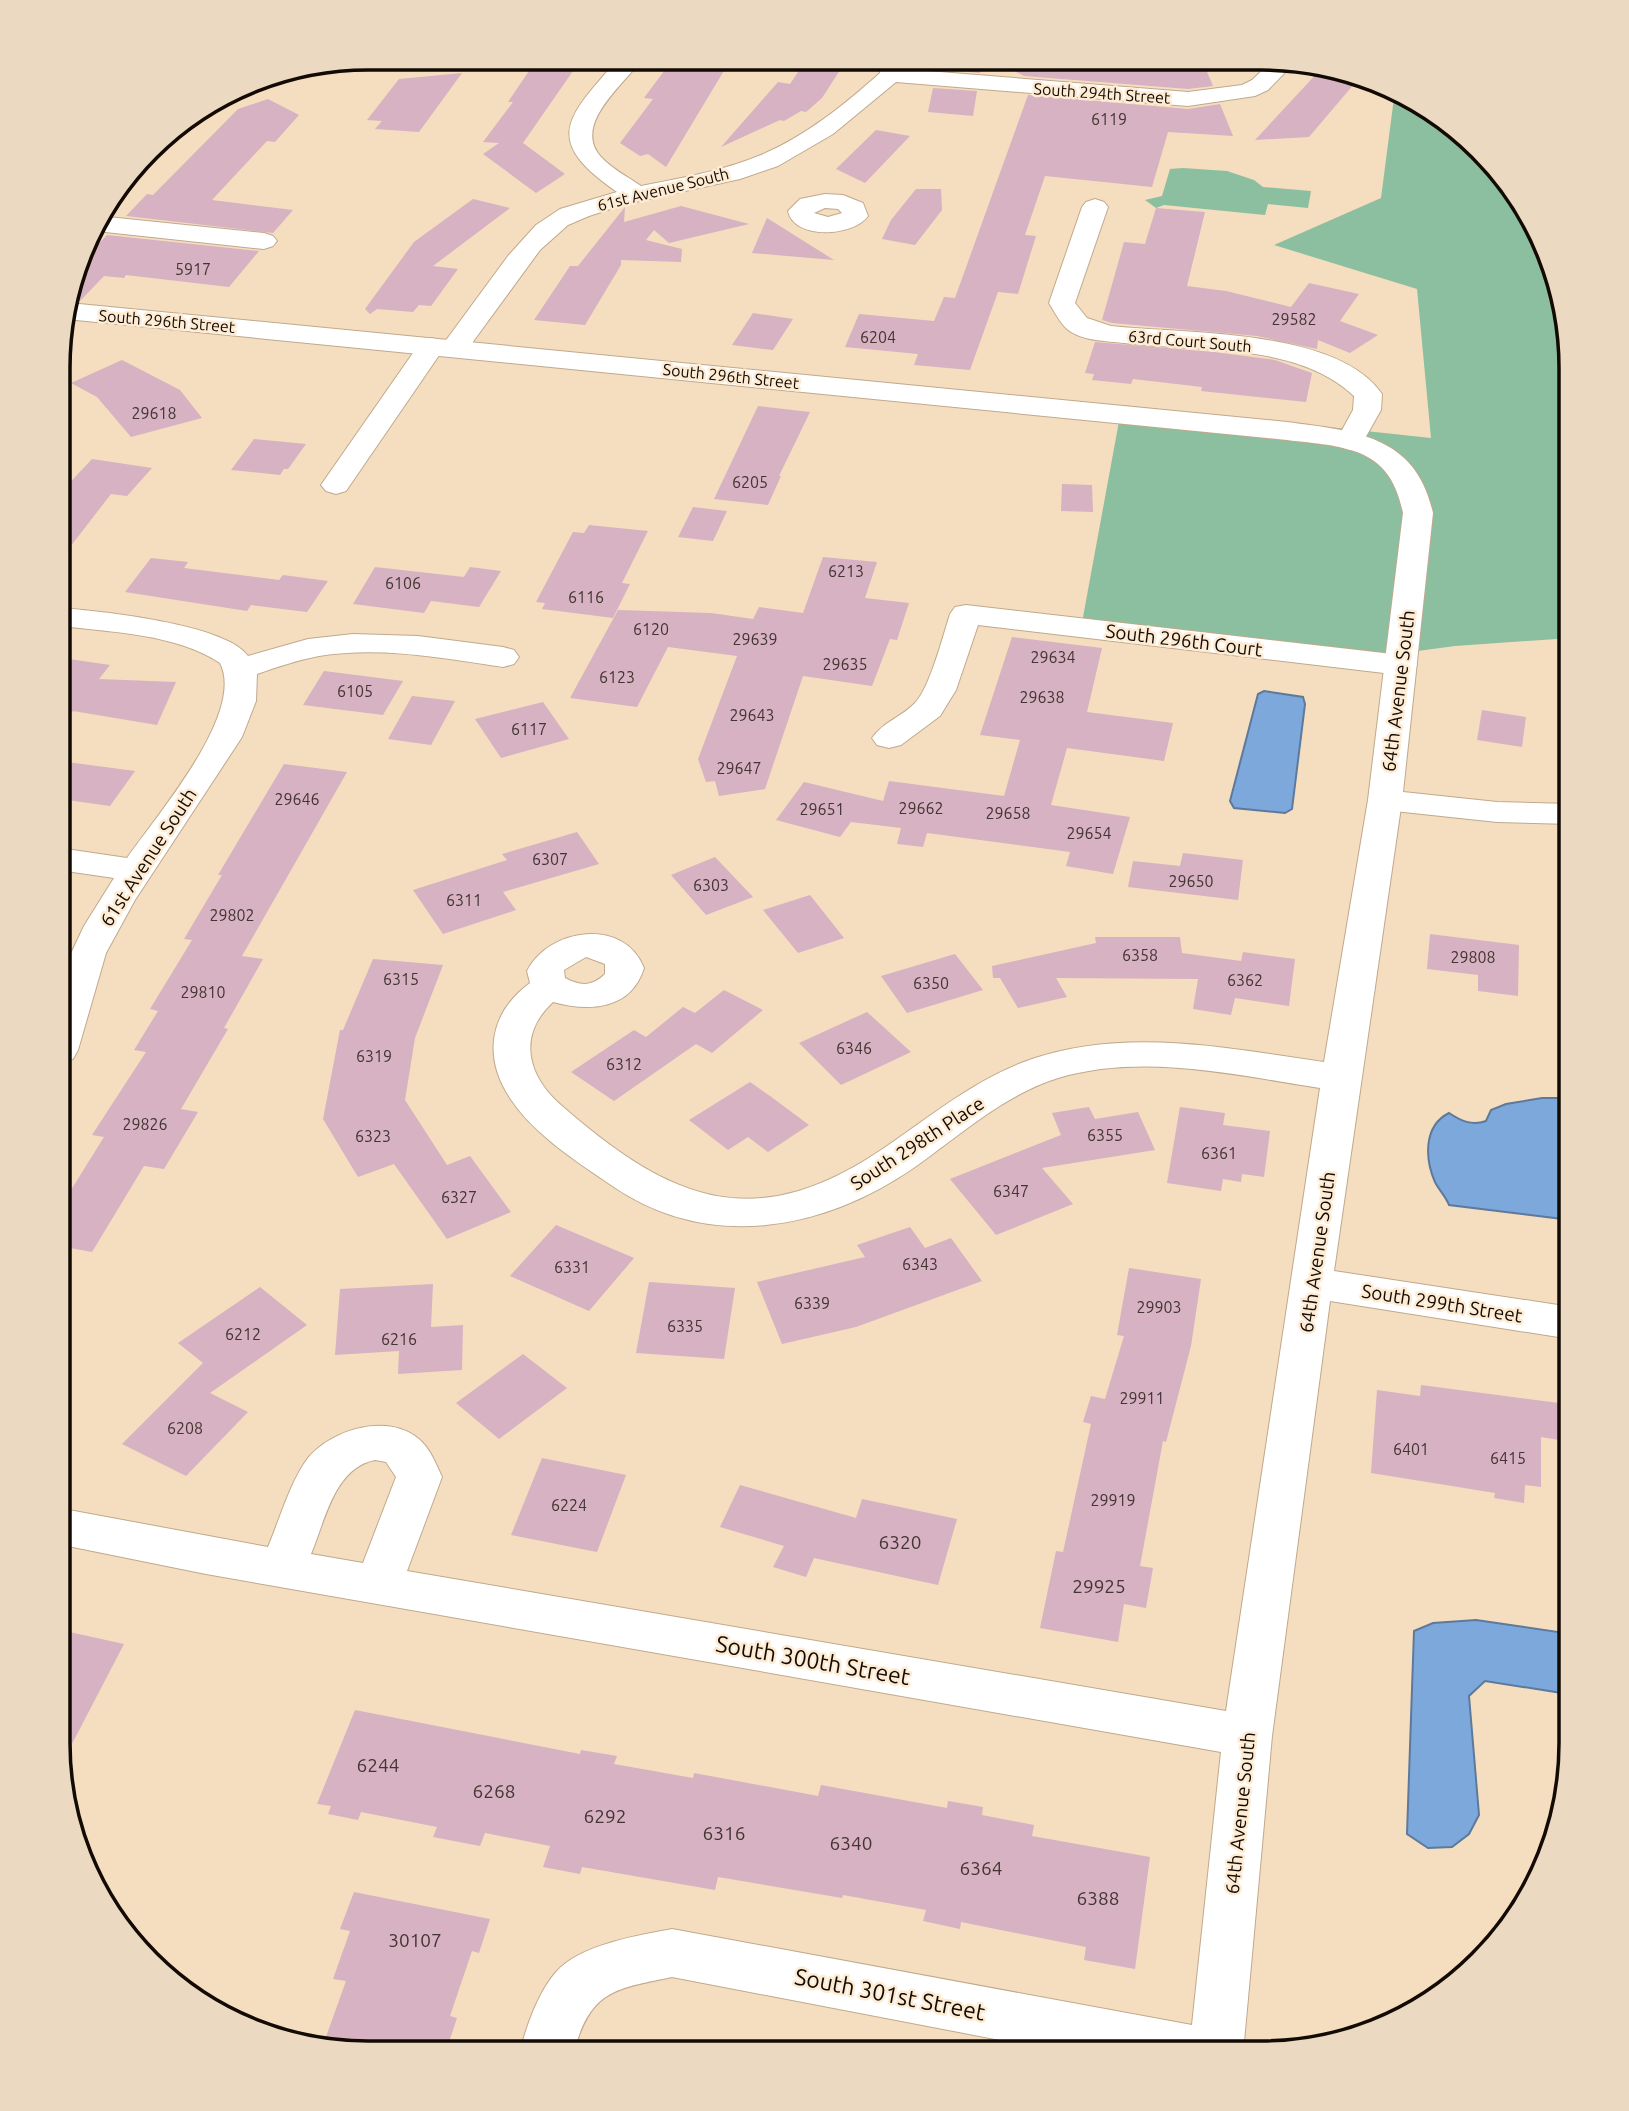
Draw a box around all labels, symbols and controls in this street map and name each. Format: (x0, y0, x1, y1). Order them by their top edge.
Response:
street label: South 294th Street (1033, 79, 1172, 107)
house number: 6119 (1091, 110, 1127, 128)
street label: 61st Avenue South (595, 164, 731, 214)
house number: 5917 (175, 260, 211, 278)
street label: South 296th Street (98, 306, 237, 336)
house number: 29582 (1271, 310, 1317, 328)
street label: 63rd Court South (1128, 327, 1252, 355)
house number: 6204 (860, 328, 896, 346)
street label: South 296th Street (662, 360, 801, 392)
house number: 29618 (131, 404, 177, 422)
house number: 6205 (732, 473, 768, 491)
house number: 6213 (828, 562, 864, 580)
house number: 6106 (385, 574, 421, 592)
house number: 6116 (568, 588, 604, 606)
street label: 64th Avenue South (1377, 609, 1419, 773)
street label: South 296th Court (1104, 619, 1264, 661)
house number: 6120 (633, 620, 669, 638)
house number: 29639 (732, 630, 778, 648)
house number: 29634 (1030, 648, 1076, 666)
house number: 29635 (822, 655, 868, 673)
house number: 6123 (599, 668, 635, 686)
house number: 6105 (337, 682, 373, 700)
house number: 29638 (1019, 688, 1065, 706)
house number: 29643 (729, 706, 775, 724)
house number: 6117 (511, 720, 547, 738)
house number: 29647 (716, 759, 762, 777)
street label: 61st Avenue South (95, 784, 201, 930)
house number: 29646 (274, 790, 320, 808)
house number: 29662 (898, 799, 944, 817)
house number: 29651 (799, 800, 845, 818)
house number: 29658 (985, 804, 1031, 822)
house number: 29654 (1066, 824, 1112, 842)
house number: 6307 (532, 850, 568, 868)
house number: 29650 (1168, 872, 1214, 890)
house number: 6303 (693, 876, 729, 894)
house number: 6311 (446, 891, 482, 909)
house number: 29802 (209, 906, 255, 924)
house number: 6358 (1122, 946, 1158, 964)
house number: 29808 (1450, 948, 1496, 966)
house number: 6315 (383, 970, 419, 988)
house number: 6362 (1227, 971, 1263, 989)
house number: 6350 (913, 974, 949, 992)
house number: 29810 (180, 983, 226, 1001)
house number: 6346 (836, 1039, 872, 1057)
house number: 6319 (356, 1047, 392, 1065)
house number: 6312 (606, 1055, 642, 1073)
street label: South 298th Place (846, 1092, 988, 1194)
house number: 29826 (122, 1115, 168, 1133)
house number: 6355 (1087, 1126, 1123, 1144)
house number: 6323 (355, 1127, 391, 1145)
house number: 6361 (1201, 1144, 1237, 1162)
street label: 64th Avenue South (1295, 1170, 1339, 1334)
house number: 6347 (993, 1182, 1029, 1200)
house number: 6327 (441, 1188, 477, 1206)
house number: 6343 (902, 1255, 938, 1273)
house number: 6331 (554, 1258, 590, 1276)
street label: South 299th Street (1360, 1279, 1524, 1327)
house number: 6339 (794, 1294, 830, 1312)
house number: 29903 (1136, 1298, 1182, 1316)
house number: 6335 (667, 1317, 703, 1335)
house number: 6212 (225, 1325, 261, 1343)
house number: 6216 (381, 1330, 417, 1348)
house number: 29911 (1119, 1389, 1165, 1407)
house number: 6208 (167, 1419, 203, 1437)
house number: 6401 (1393, 1440, 1429, 1458)
house number: 6415 (1490, 1449, 1526, 1467)
house number: 29919 (1090, 1491, 1136, 1509)
house number: 6224 (551, 1496, 587, 1514)
house number: 6320 (879, 1531, 921, 1553)
house number: 29925 (1072, 1575, 1126, 1597)
street label: South 300th Street (714, 1631, 912, 1689)
street label: 64th Avenue South (1221, 1731, 1259, 1895)
house number: 6244 (357, 1754, 399, 1776)
house number: 6268 (473, 1780, 515, 1802)
house number: 6292 (584, 1805, 626, 1827)
house number: 6316 (703, 1822, 745, 1844)
house number: 6340 (830, 1832, 872, 1854)
house number: 6364 (960, 1857, 1002, 1879)
house number: 6388 (1077, 1887, 1119, 1909)
house number: 30107 (388, 1929, 442, 1951)
street label: South 301st Street (793, 1963, 987, 2025)

